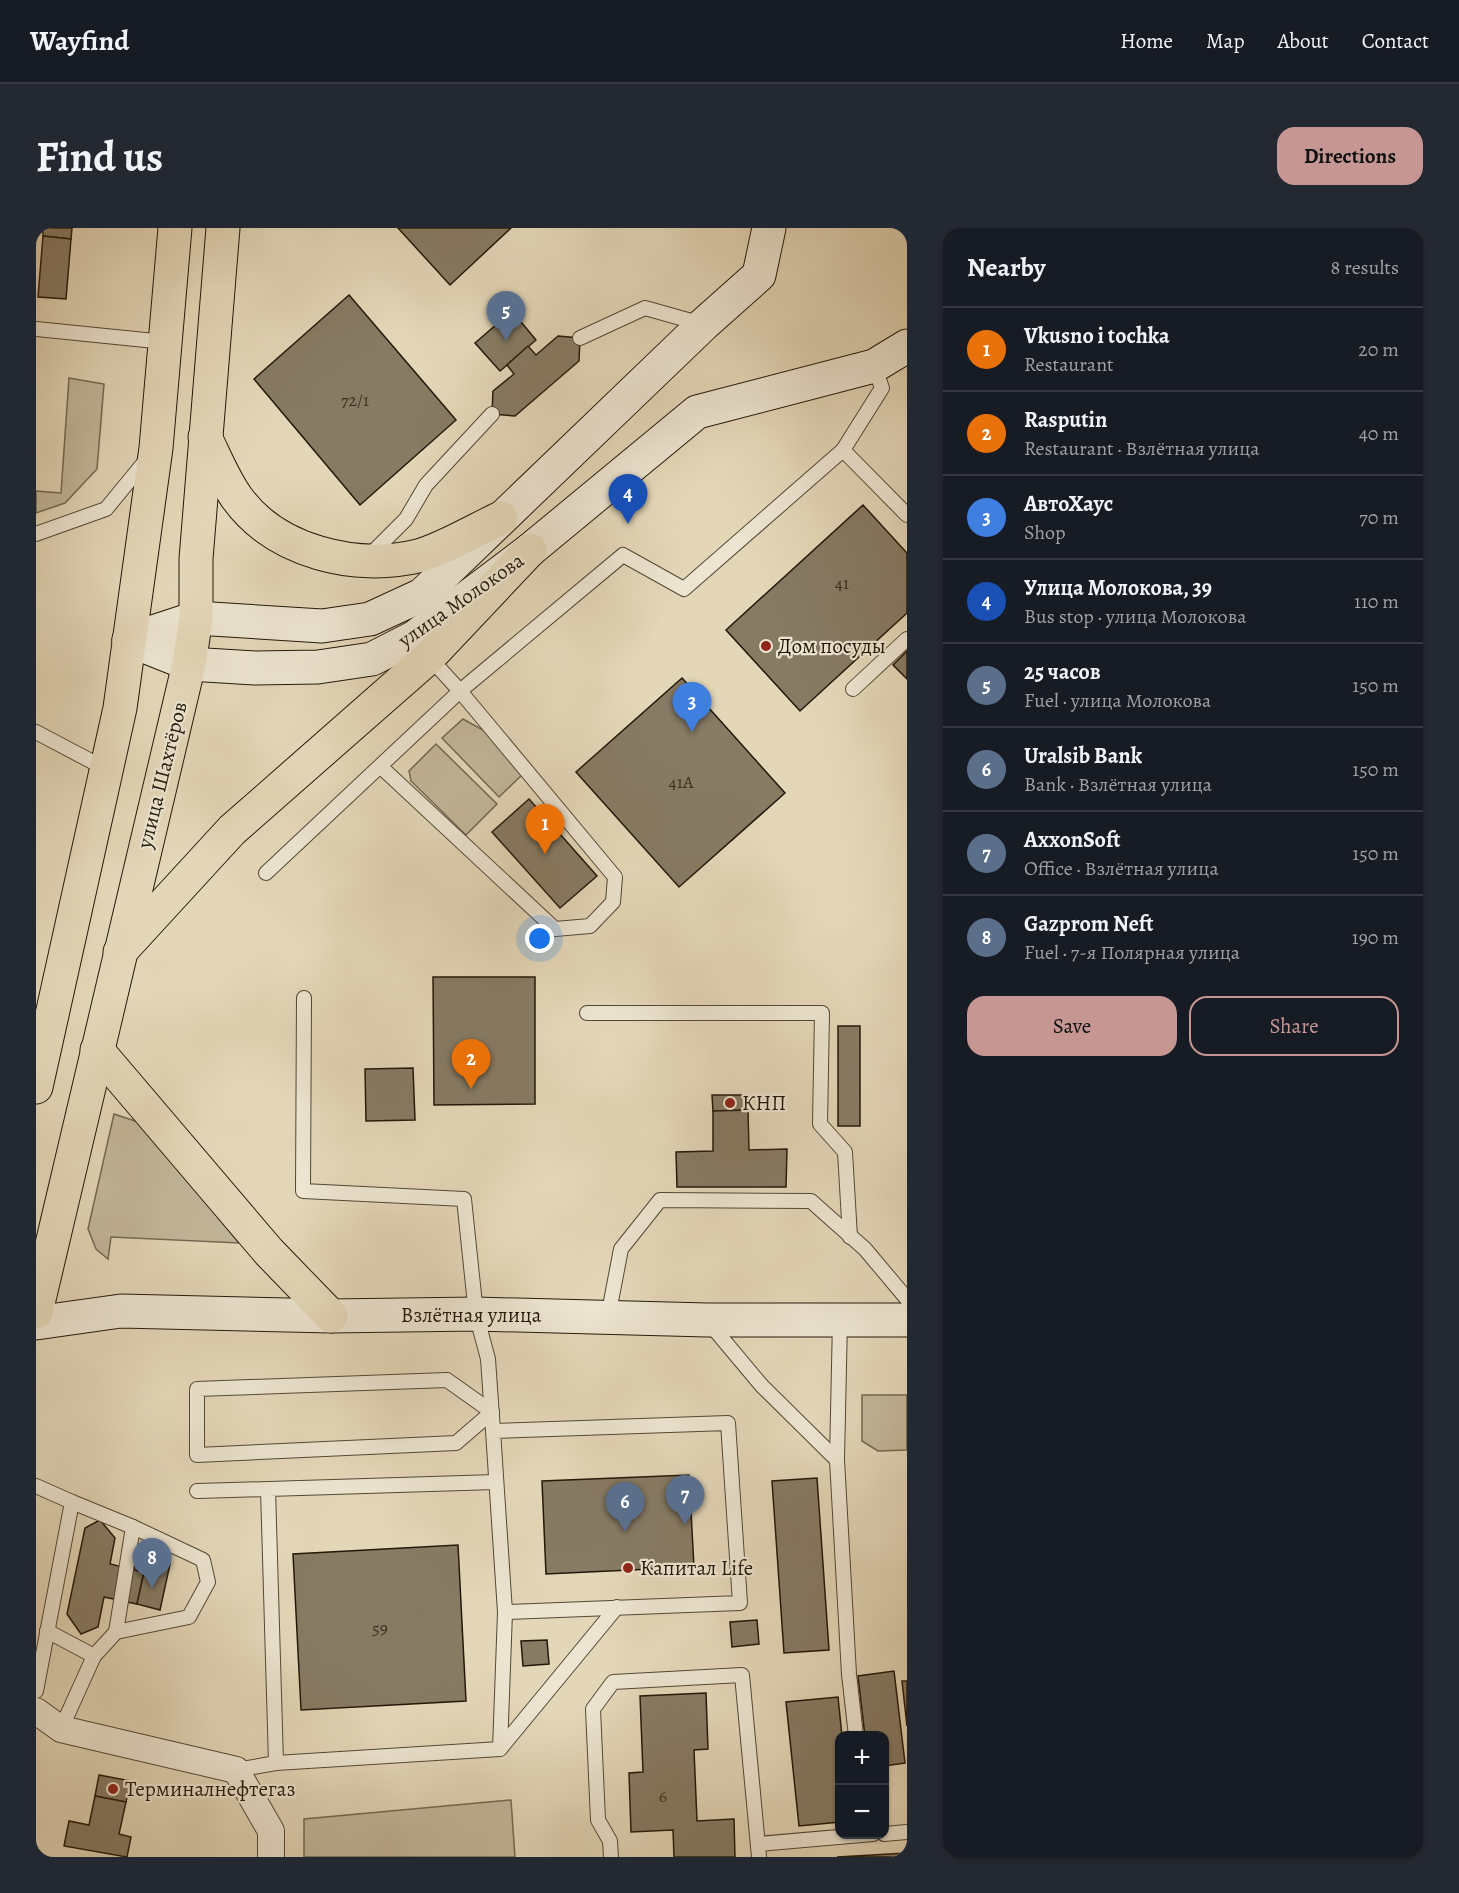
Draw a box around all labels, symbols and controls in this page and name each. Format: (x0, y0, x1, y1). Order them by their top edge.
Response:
text: Wayfind (30, 22, 129, 60)
text: Home (1120, 27, 1173, 55)
text: Map (1206, 27, 1244, 55)
text: About (1277, 27, 1329, 55)
text: Contact (1362, 27, 1429, 55)
button: Directions (1277, 127, 1423, 185)
text: Find us (36, 128, 163, 185)
text: Nearby (967, 250, 1046, 285)
text: 8 results (1331, 254, 1399, 281)
pin: 5 (486, 291, 526, 341)
text: Vkusno i tochka (1024, 321, 1170, 351)
text: 1 (983, 336, 990, 363)
text: 20 m (1358, 336, 1399, 363)
text: Restaurant (1024, 351, 1114, 378)
house number: 72/1 (341, 388, 369, 412)
text: Rasputin (1024, 405, 1107, 435)
text: 2 (982, 420, 991, 447)
text: 40 m (1359, 420, 1399, 447)
text: Restaurant · Взлётная улица (1024, 435, 1260, 462)
pin: 4 (608, 474, 648, 524)
text: АвтоХаус (1024, 489, 1113, 519)
text: 3 (982, 504, 991, 531)
text: 70 m (1359, 504, 1399, 531)
text: Shop (1024, 519, 1066, 546)
street label: улица Молокова (392, 546, 530, 654)
house number: 41 (835, 571, 849, 595)
text: Улица Молокова, 39 (1024, 573, 1212, 603)
text: 4 (982, 588, 991, 615)
text: 110 m (1354, 588, 1399, 615)
text: Bus stop · улица Молокова (1024, 603, 1246, 630)
place label: Дом посуды (778, 632, 886, 660)
marker: Дом посуды (759, 639, 773, 653)
text: 25 часов (1024, 657, 1101, 687)
text: 5 (982, 672, 991, 699)
text: 150 m (1352, 672, 1399, 699)
pin: 3 (672, 682, 712, 732)
text: Fuel · улица Молокова (1024, 687, 1211, 714)
street label: улица Шахтёров (130, 699, 194, 852)
text: Uralsib Bank (1024, 741, 1142, 771)
text: 6 (982, 756, 991, 783)
text: 150 m (1352, 756, 1399, 783)
house number: 41А (669, 770, 694, 794)
text: Bank · Взлётная улица (1024, 771, 1212, 798)
pin: 1 (526, 804, 564, 854)
text: AxxonSoft (1024, 825, 1121, 855)
text: 7 (982, 840, 991, 867)
text: 150 m (1352, 840, 1399, 867)
text: Office · Взлётная улица (1024, 855, 1219, 882)
text: Gazprom Neft (1024, 909, 1154, 939)
your location (525, 924, 554, 953)
text: 8 (982, 924, 991, 951)
text: 190 m (1352, 924, 1399, 951)
text: Fuel · 7-я Полярная улица (1024, 939, 1240, 966)
button: Save (967, 996, 1177, 1056)
button: Share (1189, 996, 1399, 1056)
pin: 2 (452, 1040, 490, 1089)
place label: КНП (742, 1089, 786, 1117)
marker: КНП (723, 1096, 737, 1110)
street label: Взлётная улица (401, 1301, 542, 1329)
pin: 7 (666, 1476, 704, 1525)
pin: 6 (606, 1482, 644, 1532)
pin: 8 (132, 1538, 172, 1588)
place label: Капитал Life (640, 1554, 753, 1582)
marker: Капитал Life (621, 1561, 635, 1575)
house number: 59 (372, 1616, 388, 1640)
map controls (835, 1731, 889, 1839)
button: + (835, 1731, 889, 1785)
place label: Терминалнефтегаз (125, 1775, 295, 1803)
marker: Терминалнефтегаз (106, 1782, 120, 1796)
house number: 6 (659, 1784, 667, 1808)
button: − (835, 1785, 889, 1839)

